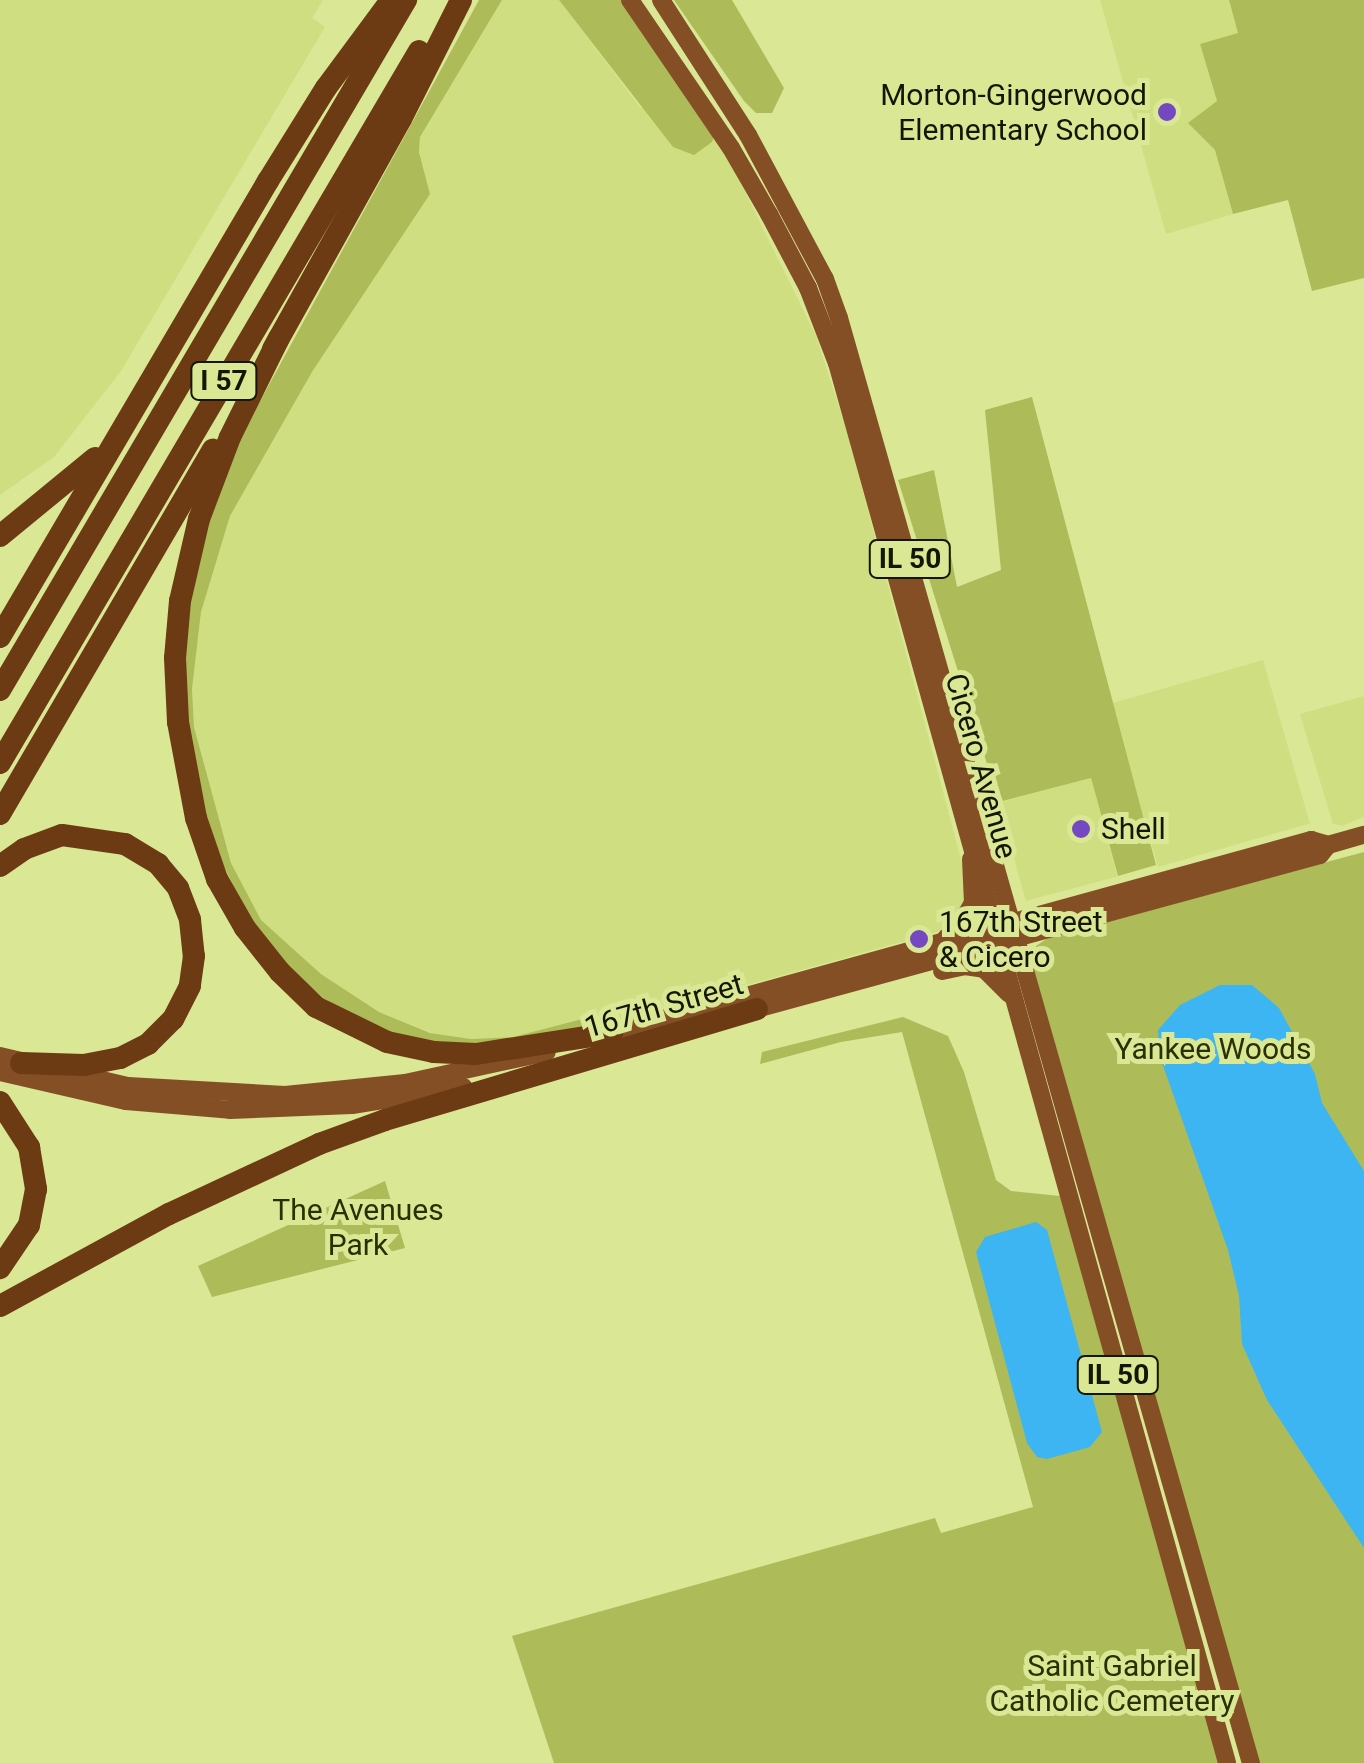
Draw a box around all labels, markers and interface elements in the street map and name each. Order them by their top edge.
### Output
place label: Morton-Gingerwood Elementary School [880,77,1147,148]
marker: Morton-Gingerwood Elementary School [1156,101,1178,123]
road number: I 57 [189,358,259,404]
road number: IL 50 [868,536,952,582]
street label: Cicero Avenue [937,669,1025,863]
place label: Shell [1101,811,1166,847]
marker: Shell [1070,818,1092,840]
place label: 167th Street & Cicero [939,904,1103,974]
marker: 167th Street & Cicero [908,928,930,950]
street label: 167th Street [580,966,748,1046]
park label: Yankee Woods [1115,1031,1311,1067]
park label: The Avenues Park [272,1192,444,1262]
road number: IL 50 [1076,1352,1160,1398]
park label: Saint Gabriel Catholic Cemetery [989,1648,1235,1718]

